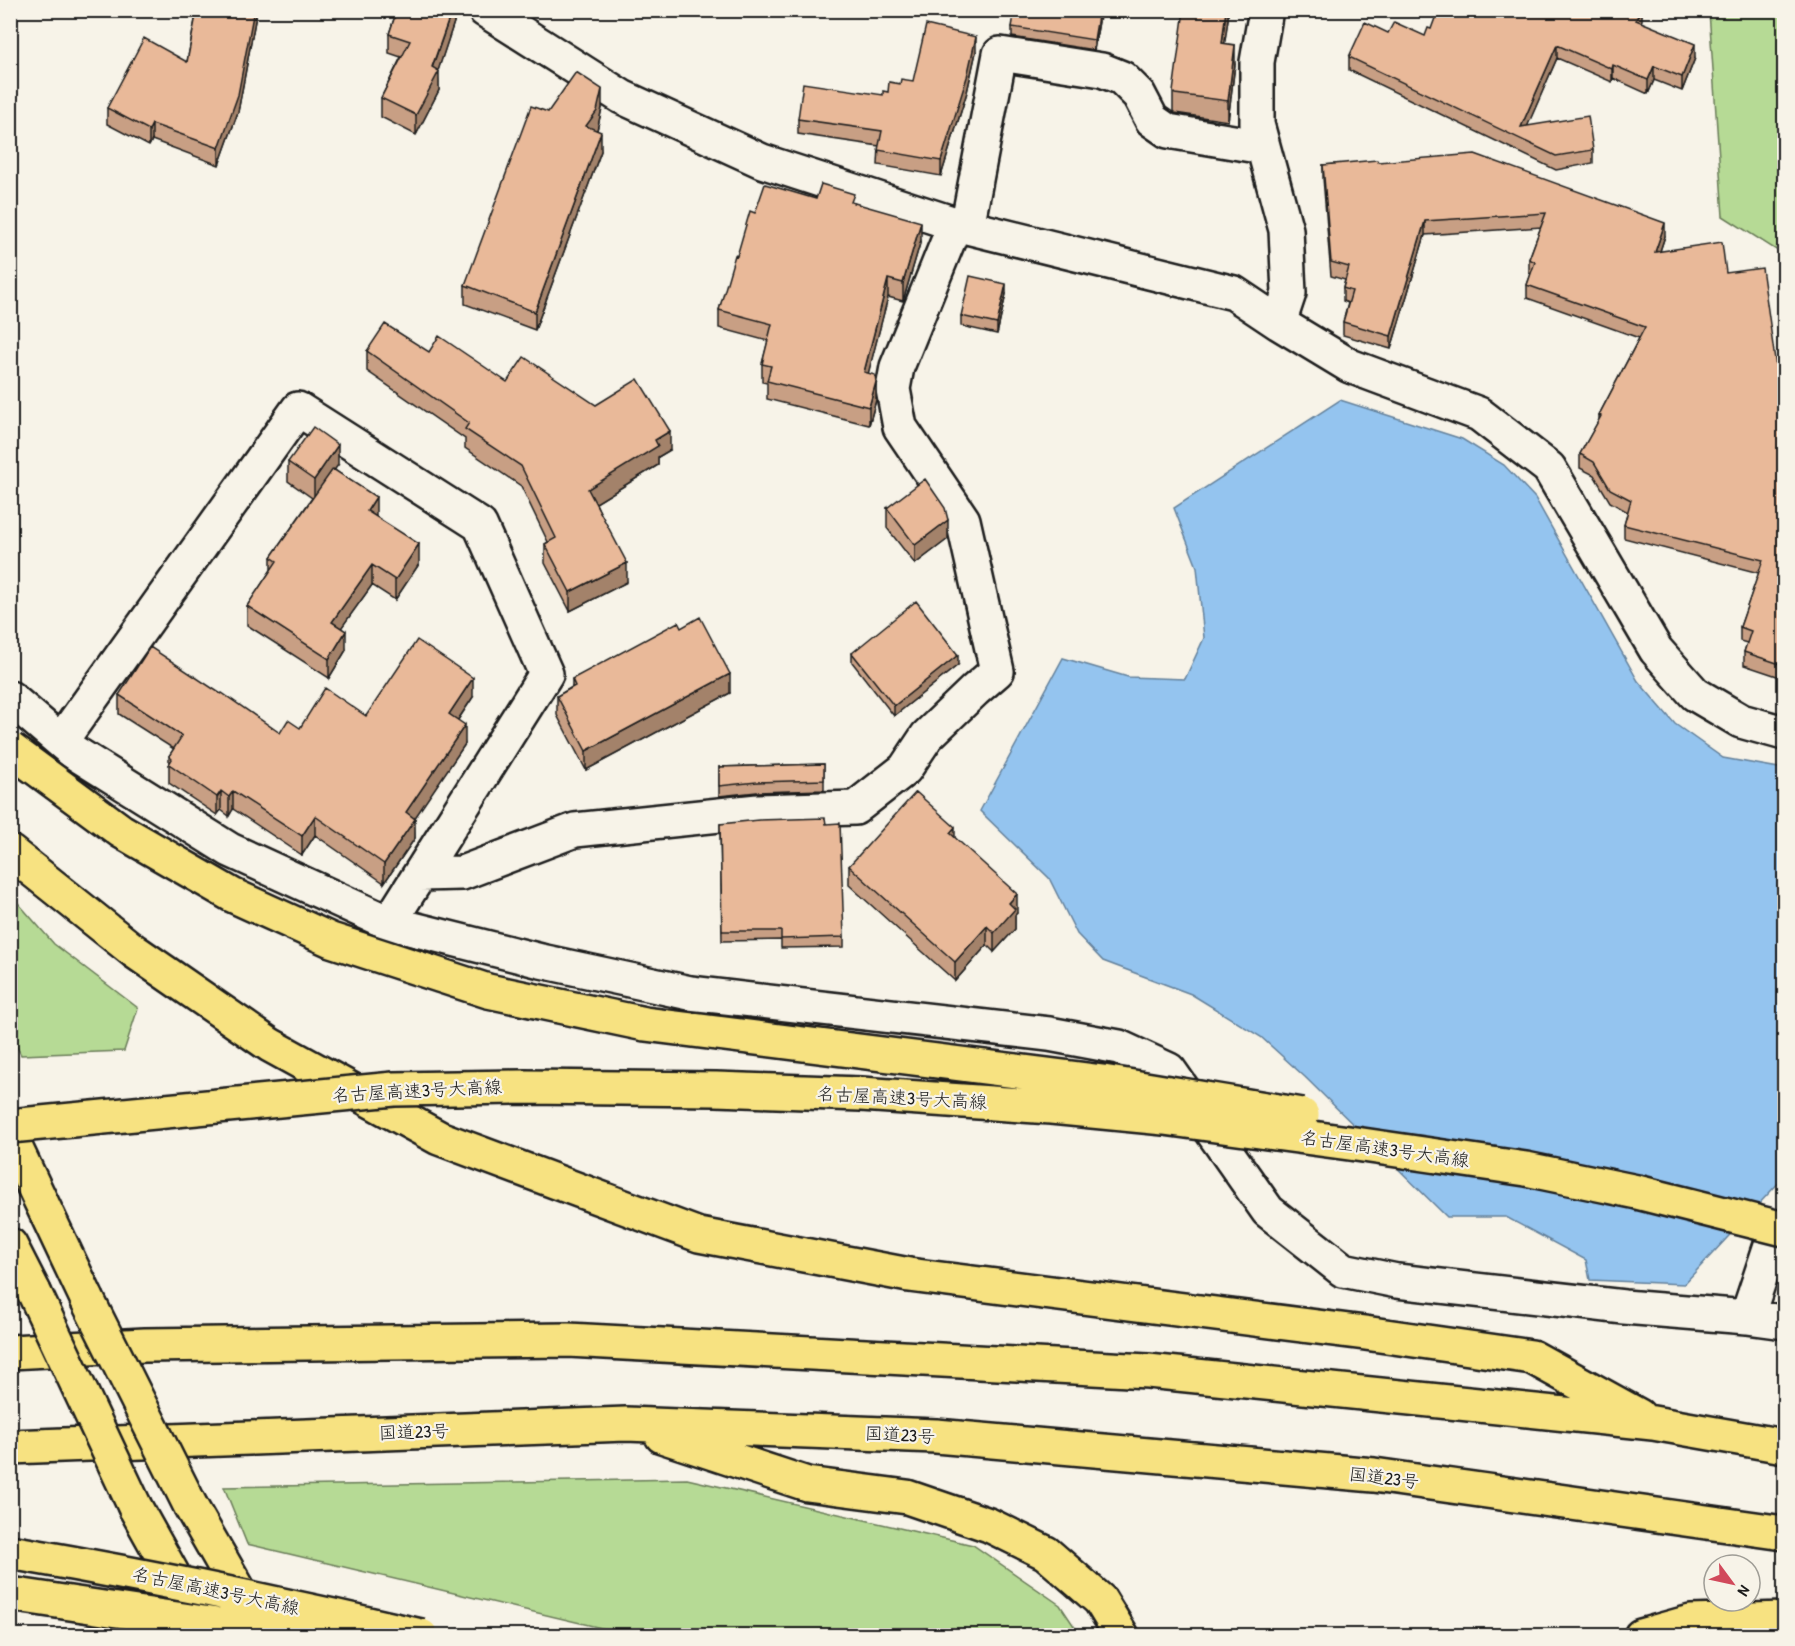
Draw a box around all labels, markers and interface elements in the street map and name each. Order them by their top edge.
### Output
street label: 名古屋高速3号大高線 [331,1074,503,1107]
street label: 名古屋高速3号大高線 [816,1081,988,1114]
street label: 名古屋高速3号大高線 [1299,1124,1471,1173]
street label: 国道23号 [378,1418,450,1445]
street label: 国道23号 [864,1420,936,1449]
street label: 国道23号 [1348,1461,1421,1494]
north arrow [1702,1553,1762,1613]
street label: 名古屋高速3号大高線 [130,1561,302,1620]
text: N [1733,1582,1756,1601]

